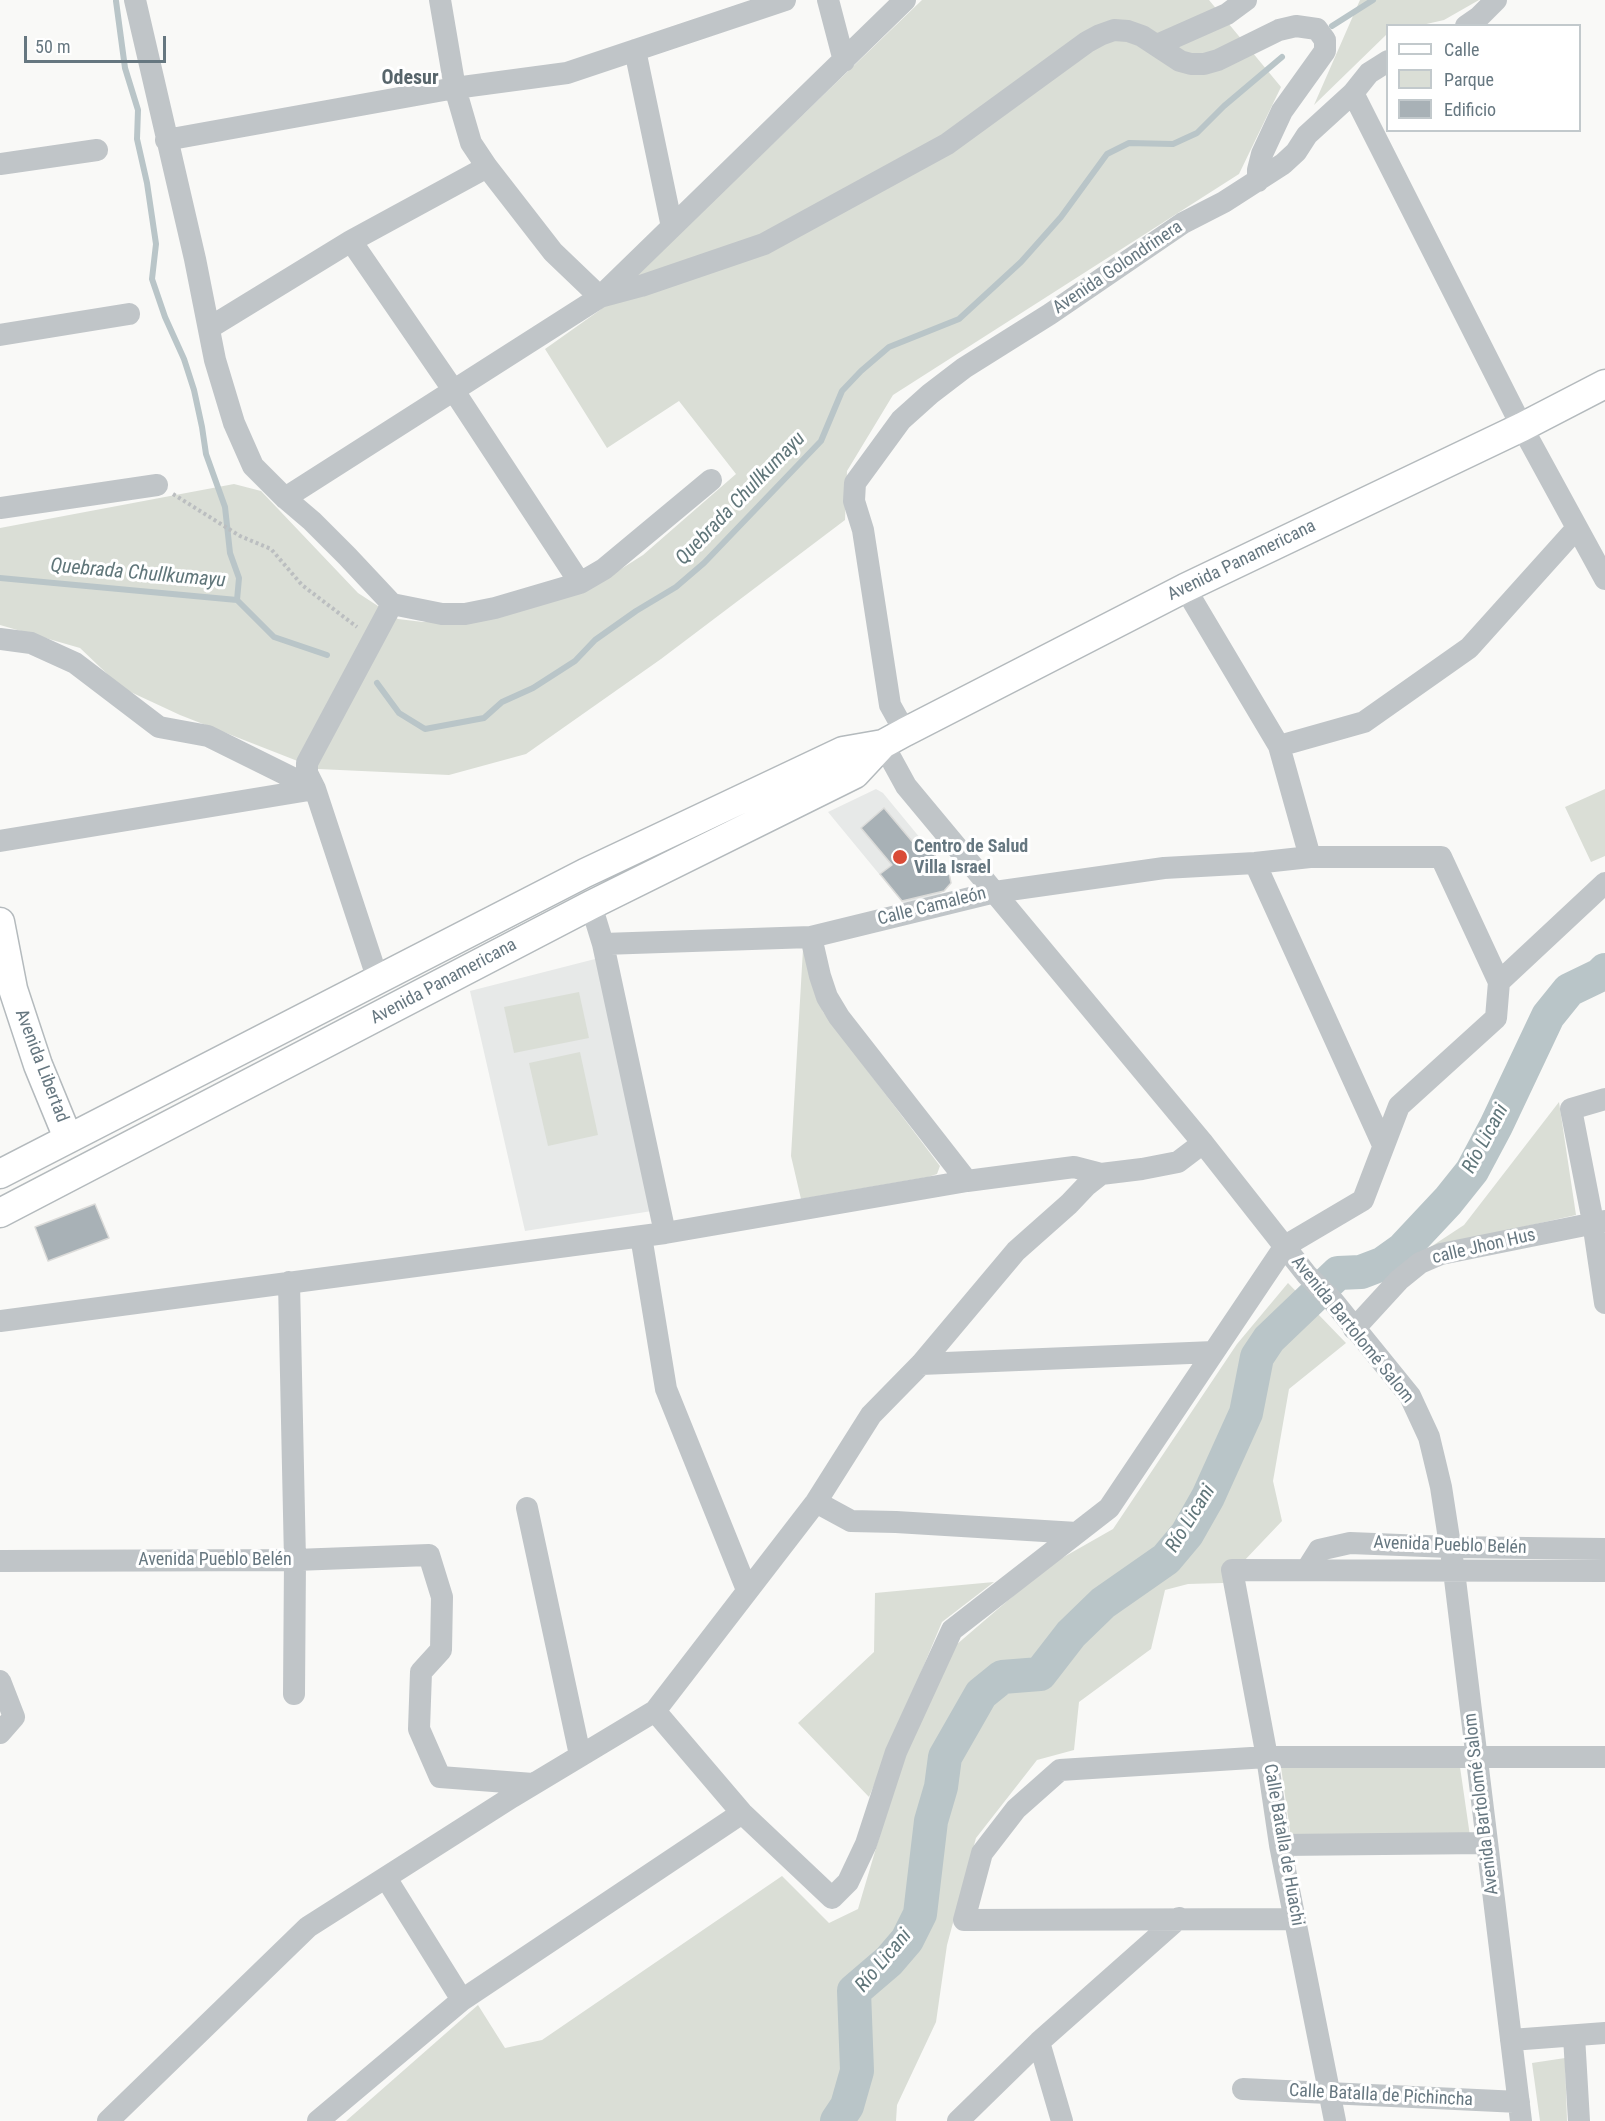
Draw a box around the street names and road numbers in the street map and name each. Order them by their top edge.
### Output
street label: Avenida Golondrinera [1049,217,1187,319]
street label: Avenida Panamericana [1164,516,1320,606]
street label: Calle Camaleón [876,883,988,931]
street label: Avenida Panamericana [367,934,521,1030]
street label: Avenida Libertad [10,1006,72,1126]
street label: calle Jhon Hus [1430,1225,1538,1269]
street label: Avenida Bartolomé Salom [1286,1252,1418,1408]
street label: Avenida Pueblo Belén [1373,1533,1527,1559]
street label: Avenida Pueblo Belén [138,1549,292,1571]
street label: Avenida Bartolomé Salom [1460,1712,1504,1896]
street label: Calle Batalla de Huachi [1258,1762,1308,1928]
street label: Calle Batalla de Pichincha [1288,2080,1474,2112]

